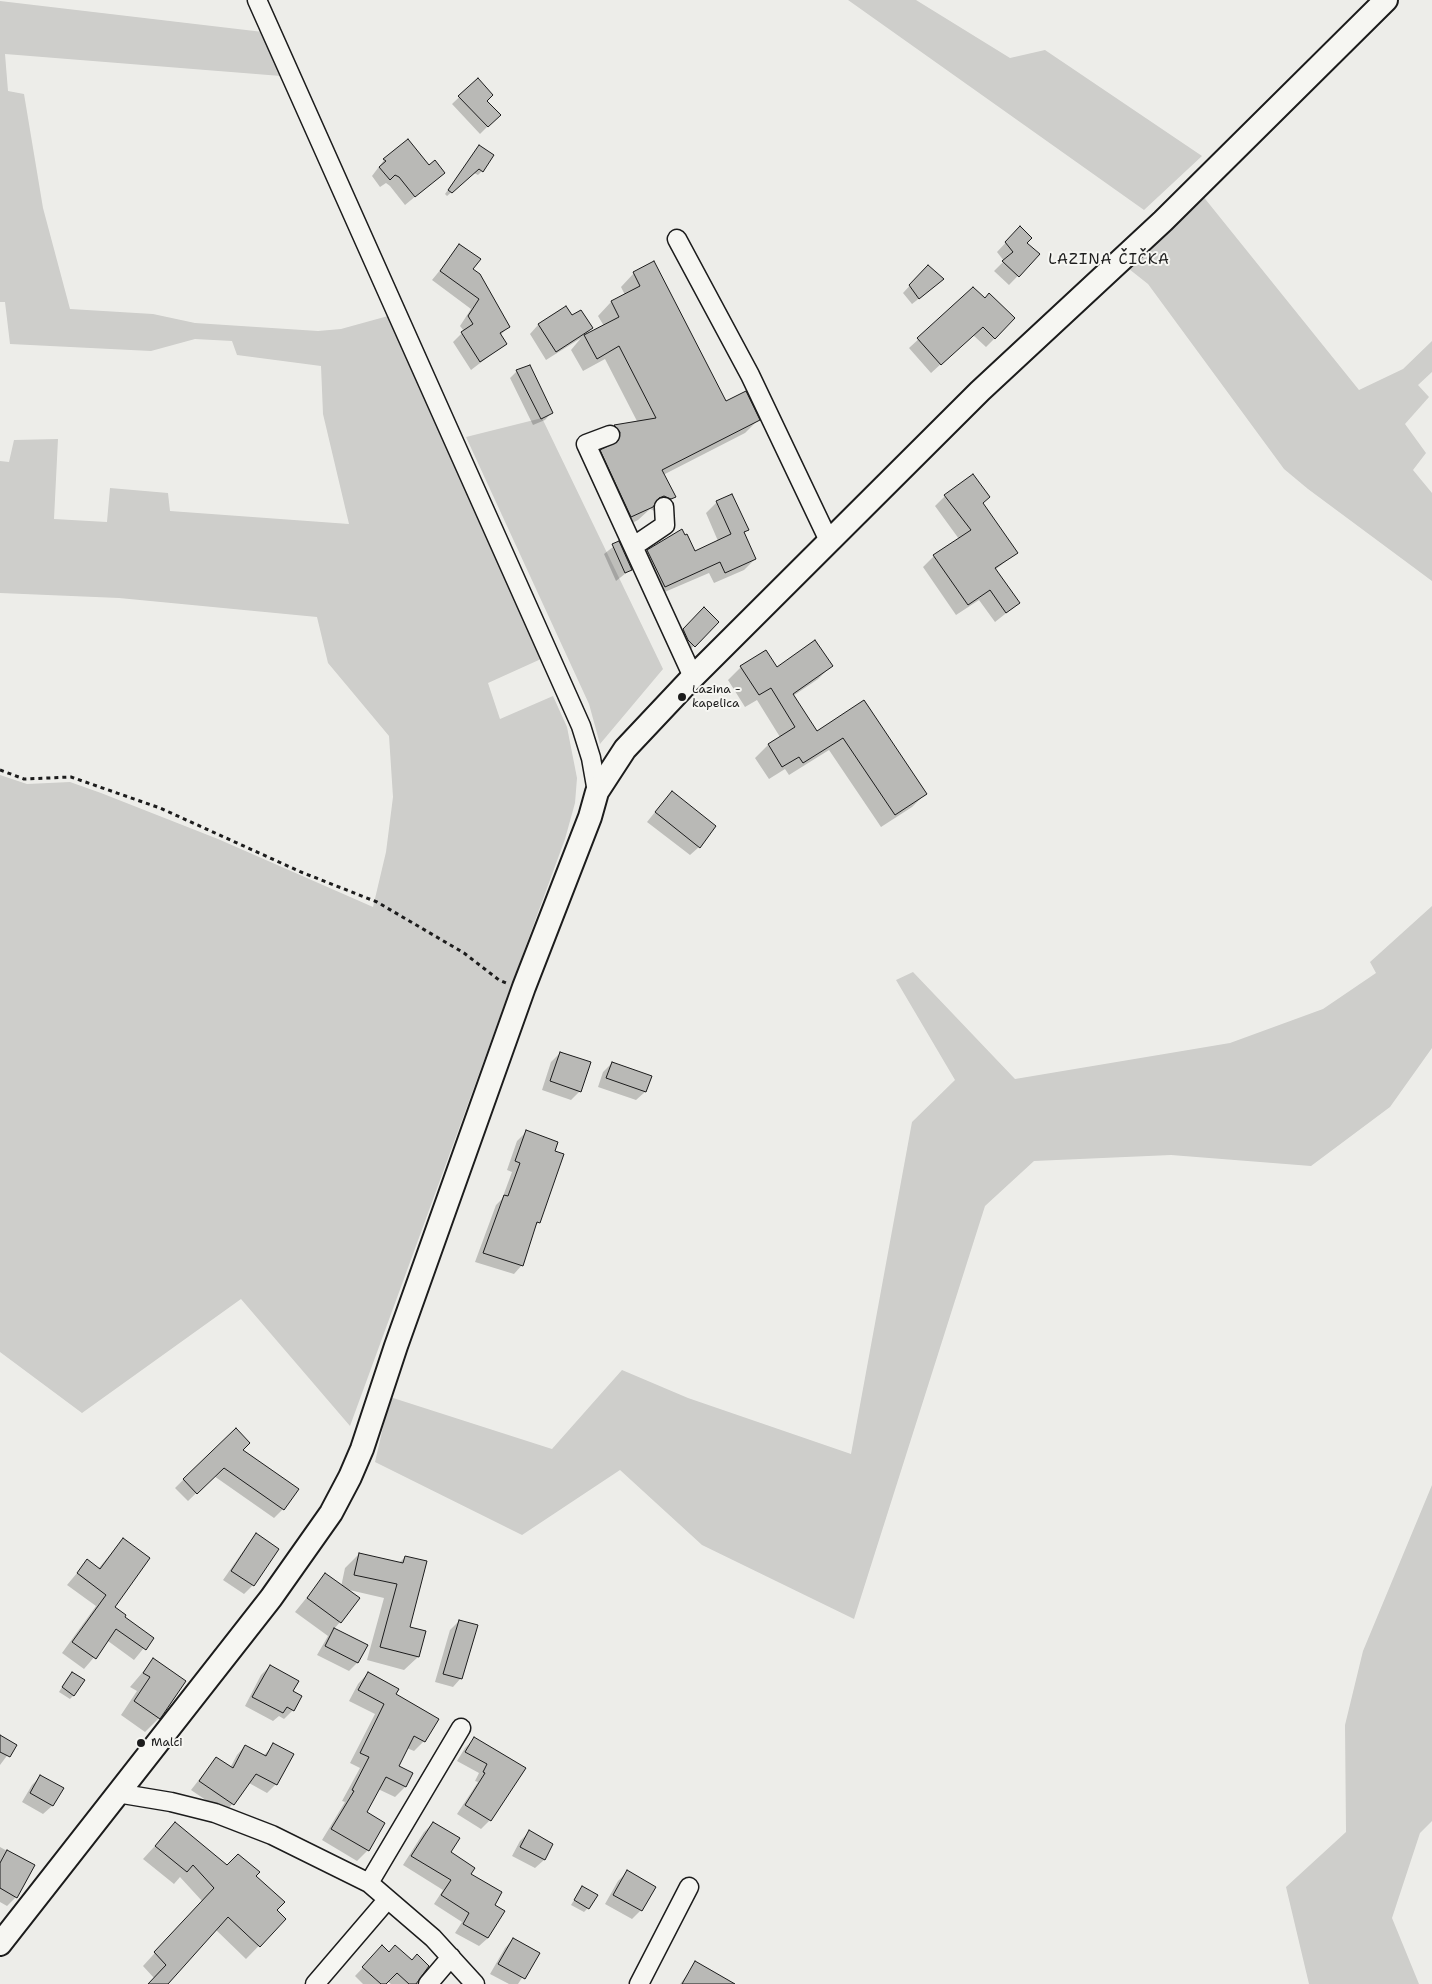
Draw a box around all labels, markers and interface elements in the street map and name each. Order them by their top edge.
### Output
district label: LAZINA ČIČKA [1047,251,1171,269]
place label: Lazina - kapelica [692,683,741,711]
marker: Lazina - kapelica [676,691,688,703]
place label: Malci [151,1736,183,1750]
marker: Malci [135,1737,147,1749]

